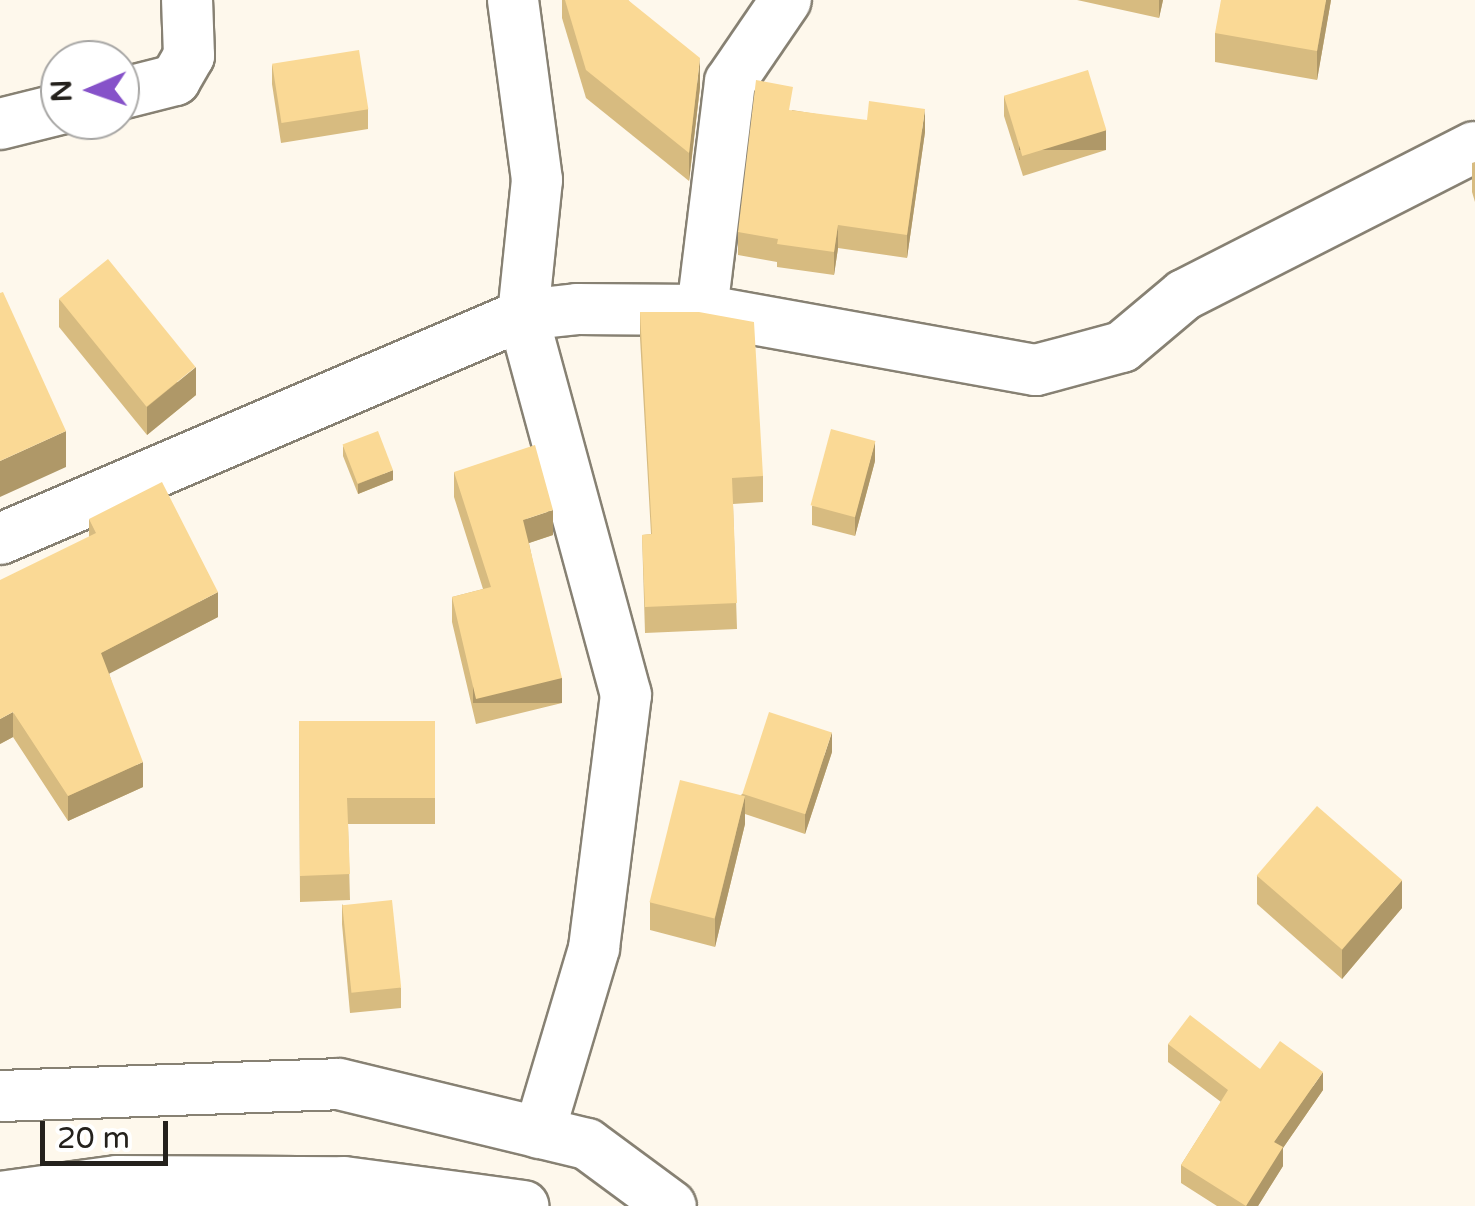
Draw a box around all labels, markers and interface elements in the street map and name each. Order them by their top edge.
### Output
north arrow [40,40,140,140]
text: N [45,79,79,103]
scale bar [45,1101,172,1163]
text: 20 m [57,1120,130,1157]

